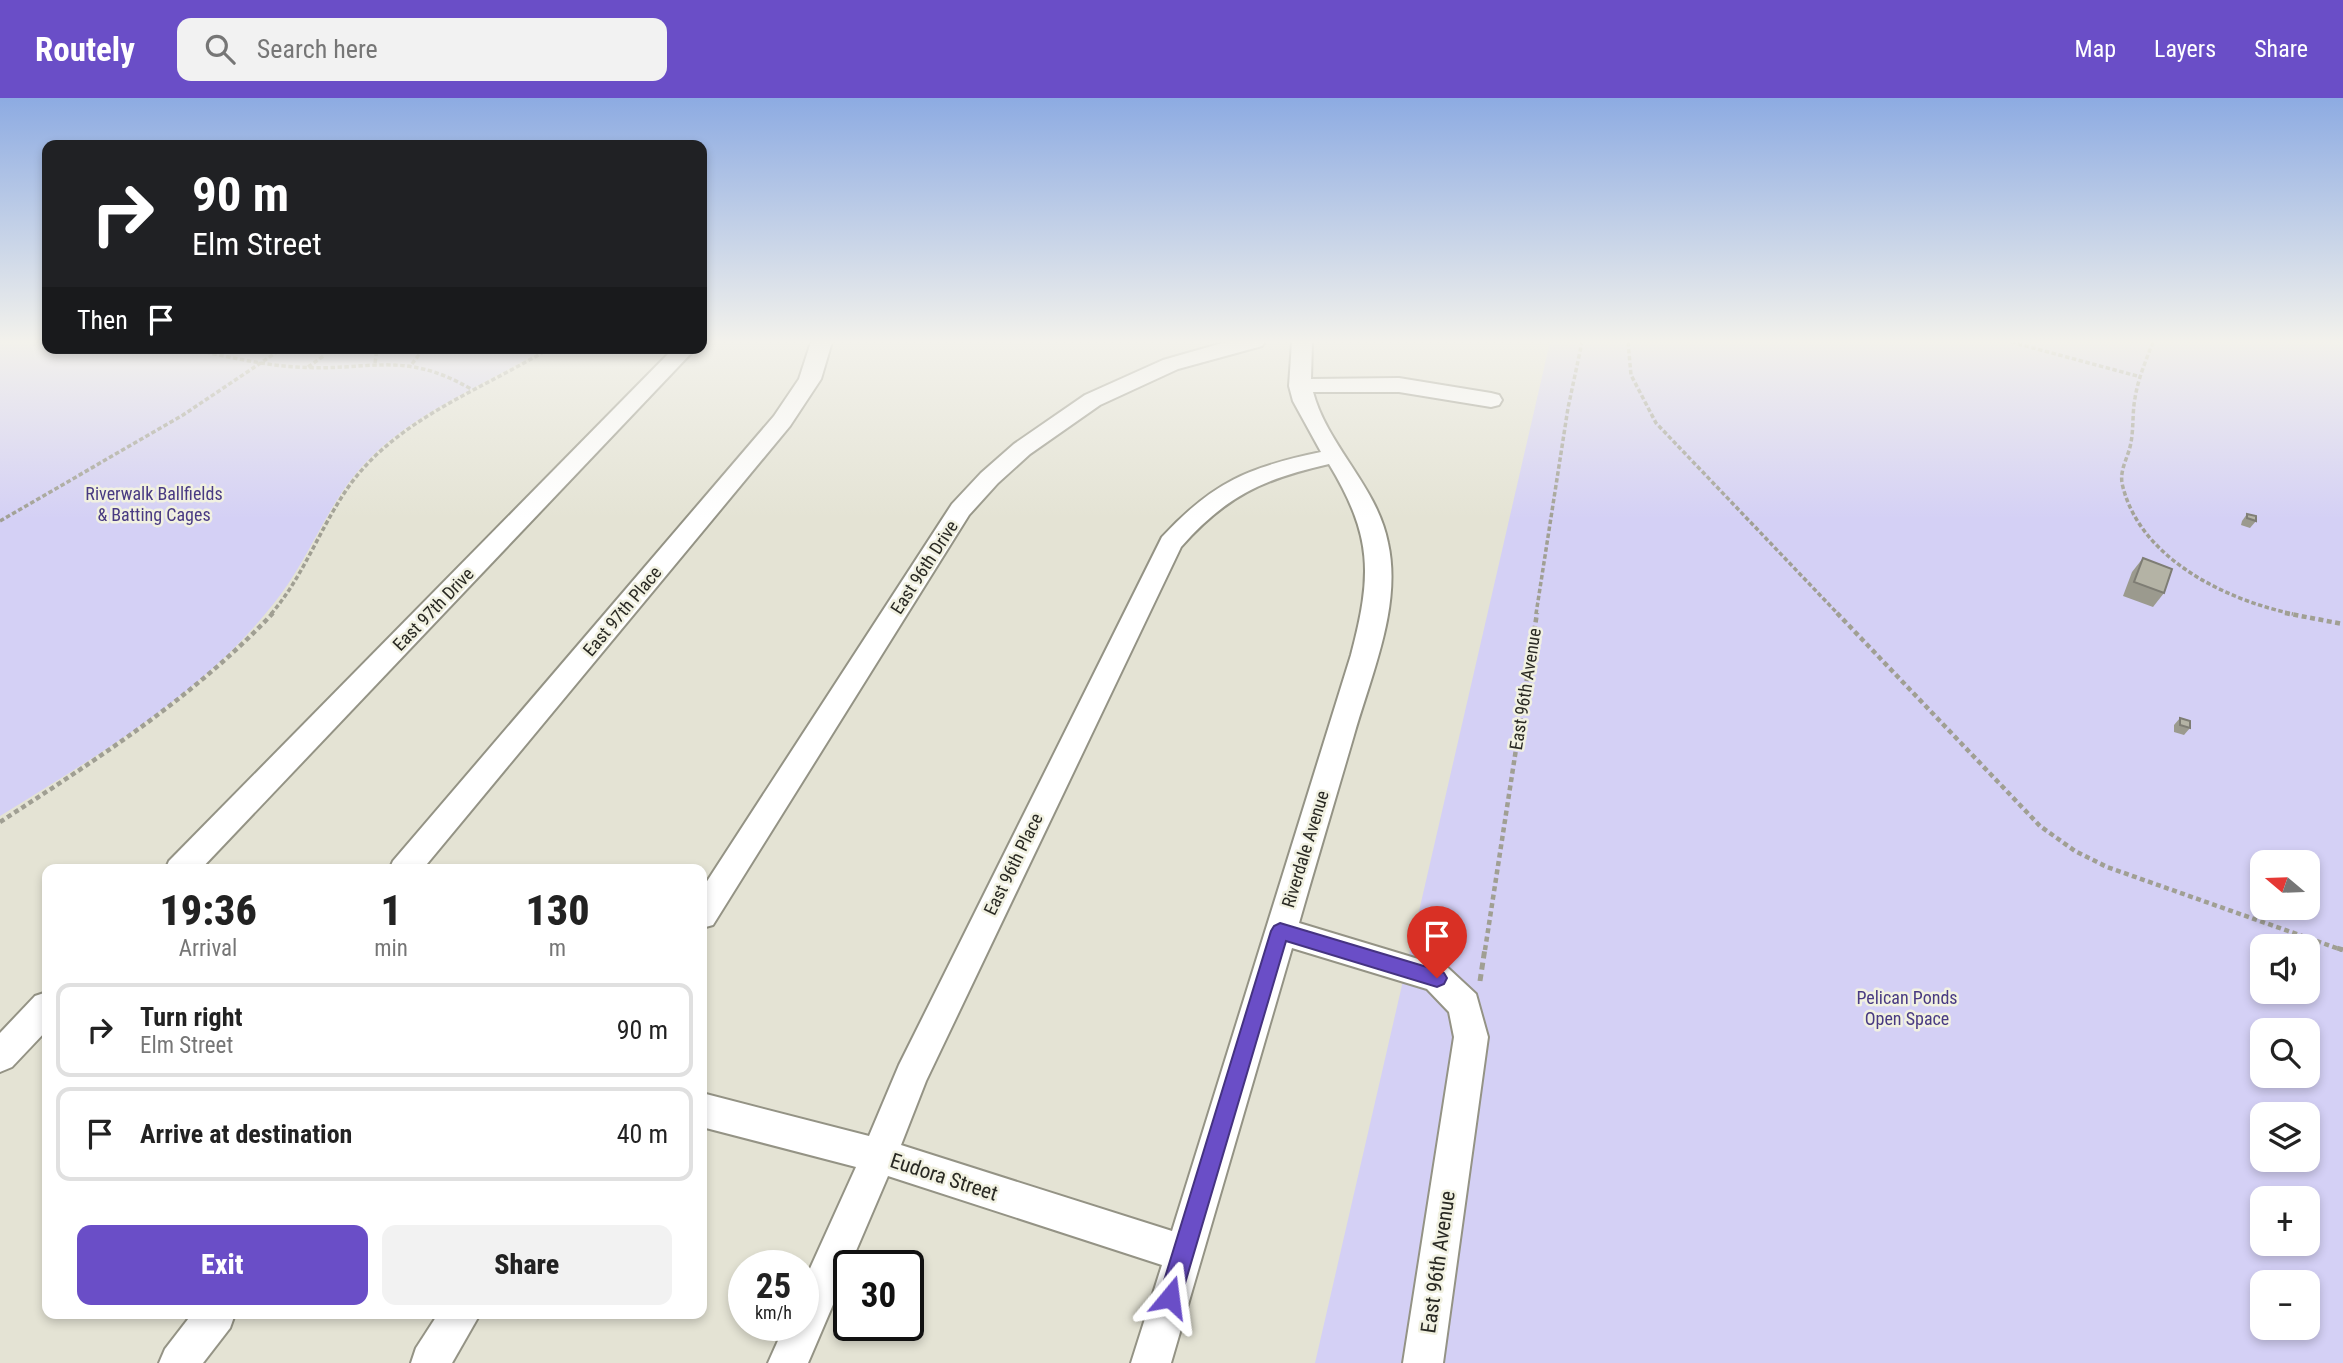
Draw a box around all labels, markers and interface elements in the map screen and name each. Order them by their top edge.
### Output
search box [177,18,667,81]
text: Routely [35,30,135,69]
icon: search [201,30,239,68]
text: Search here [257,34,378,64]
text: Map [2075,35,2116,63]
text: Layers [2154,35,2216,63]
text: Share [2254,35,2308,63]
text: 90 m [192,166,289,223]
icon: right [77,168,168,259]
text: Elm Street [192,225,322,263]
icon: arrive [142,301,180,339]
text: Then [77,305,128,335]
park label: Riverwalk Ballfields & Batting Cages [85,483,223,525]
street label: East 96th Drive [886,516,962,618]
street label: East 97th Place [578,562,666,660]
street label: East 97th Drive [388,563,478,655]
street label: East 96th Avenue [1505,627,1545,751]
street label: Riverdale Avenue [1277,788,1333,910]
street label: East 96th Place [979,810,1047,918]
north arrow [2250,850,2320,920]
map controls [2250,850,2320,1340]
text: 19:36 [159,886,257,935]
text: 1 [380,886,402,935]
text: 130 [525,886,590,935]
pin [1407,906,1467,978]
icon: arrive [1418,917,1456,955]
button: sound [2250,934,2320,1004]
text: Arrival [179,935,237,962]
text: min [374,935,408,962]
text: m [549,935,566,962]
park label: Pelican Ponds Open Space [1856,987,1958,1029]
text: Turn right [140,1002,242,1032]
icon: right [81,1011,119,1049]
text: 90 m [617,1015,668,1045]
button: search [2250,1018,2320,1088]
text: Elm Street [140,1032,233,1059]
button: layers [2250,1102,2320,1172]
icon: arrive [81,1115,119,1153]
text: Arrive at destination [140,1119,352,1149]
text: 40 m [617,1119,668,1149]
street label: Eudora Street [887,1148,1001,1206]
button: + [2250,1186,2320,1256]
street label: East 96th Avenue [1416,1189,1460,1335]
button: Exit [77,1225,368,1305]
button: Share [382,1225,672,1305]
speed limit sign: 30 [833,1250,924,1341]
position arrow [1133,1260,1207,1334]
text: 25 [756,1266,791,1307]
button: − [2250,1270,2320,1340]
text: km/h [755,1302,792,1323]

